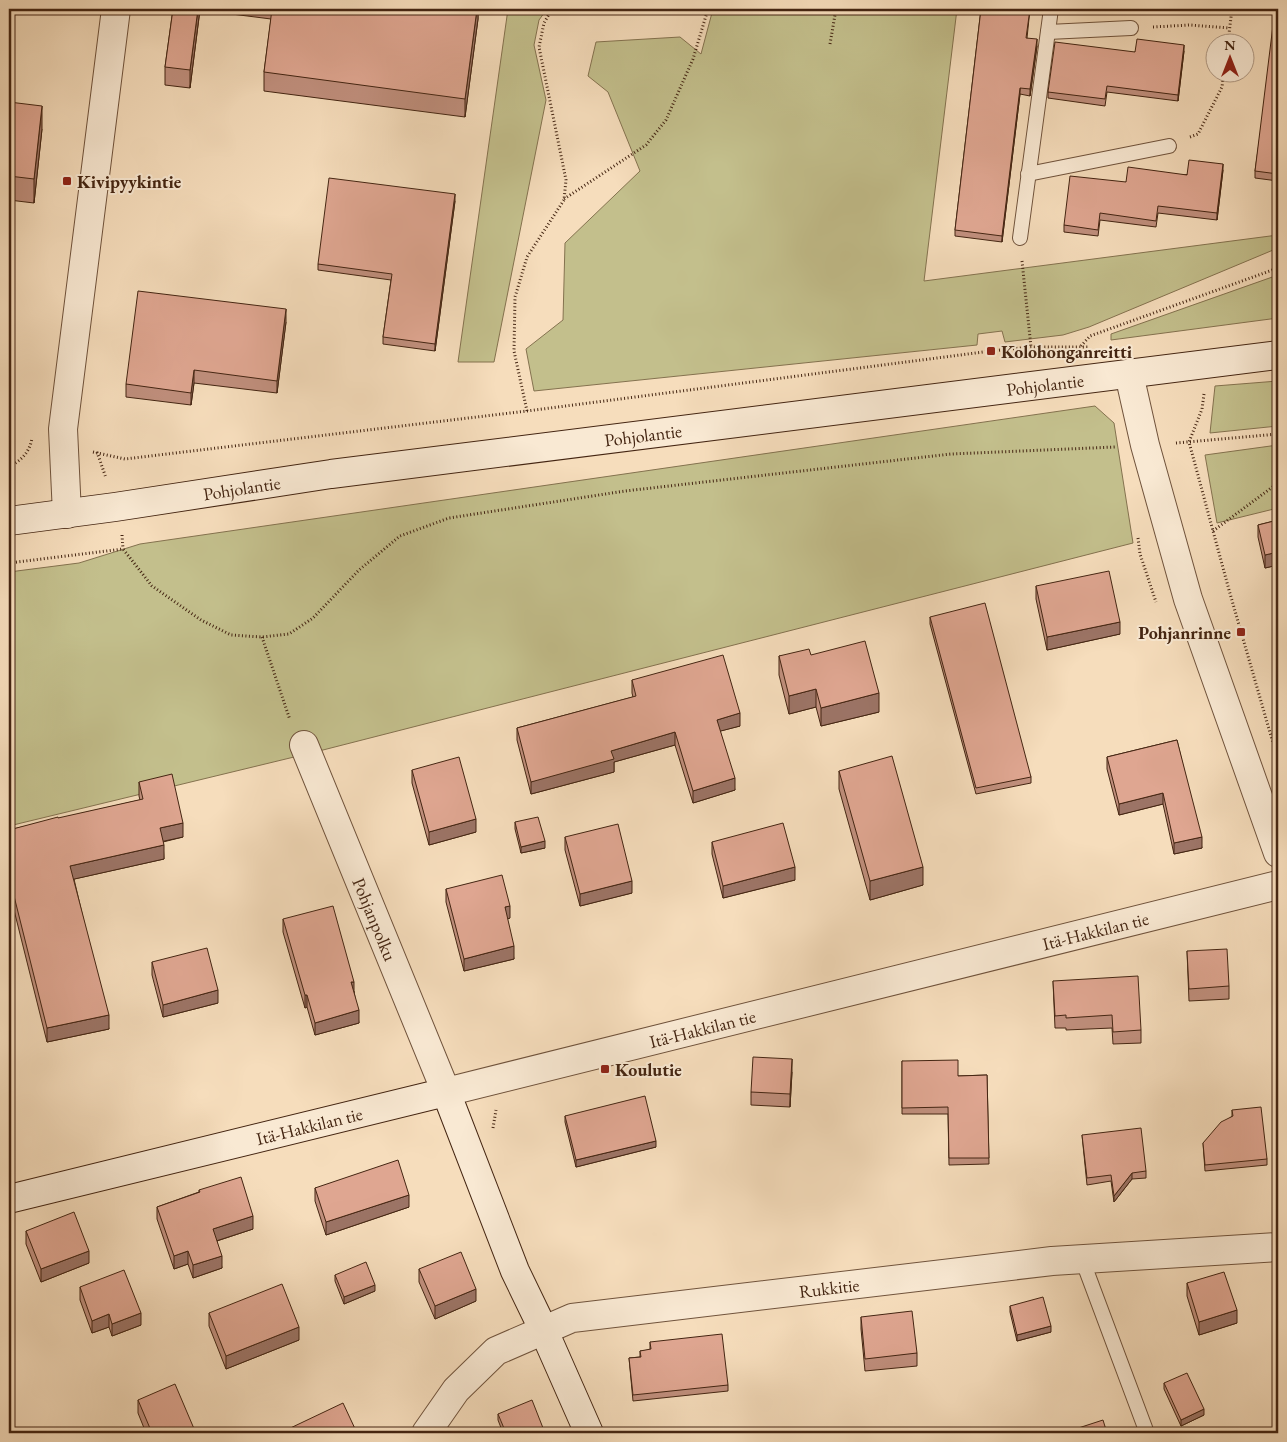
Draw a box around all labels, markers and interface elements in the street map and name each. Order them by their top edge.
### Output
north arrow [1204,32,1254,82]
text: N [1224,36,1236,54]
place label: Kivipyykintie [77,170,182,193]
marker: Kivipyykintie [61,175,73,187]
place label: Kolohonganreitti [1001,340,1133,363]
marker: Kolohonganreitti [985,345,997,357]
street label: Pohjolantie [1005,368,1085,401]
street label: Pohjolantie [603,419,683,451]
street label: Pohjolantie [201,470,282,505]
place label: Pohjanrinne [1138,621,1231,644]
marker: Pohjanrinne [1235,626,1247,638]
street label: Pohjanpolku [348,874,403,965]
street label: Itä-Hakkilan tie [1040,906,1151,955]
street label: Itä-Hakkilan tie [647,1004,758,1053]
place label: Koulutie [615,1058,682,1081]
marker: Koulutie [599,1063,611,1075]
street label: Itä-Hakkilan tie [254,1101,365,1150]
street label: Rukkitie [798,1272,861,1302]

